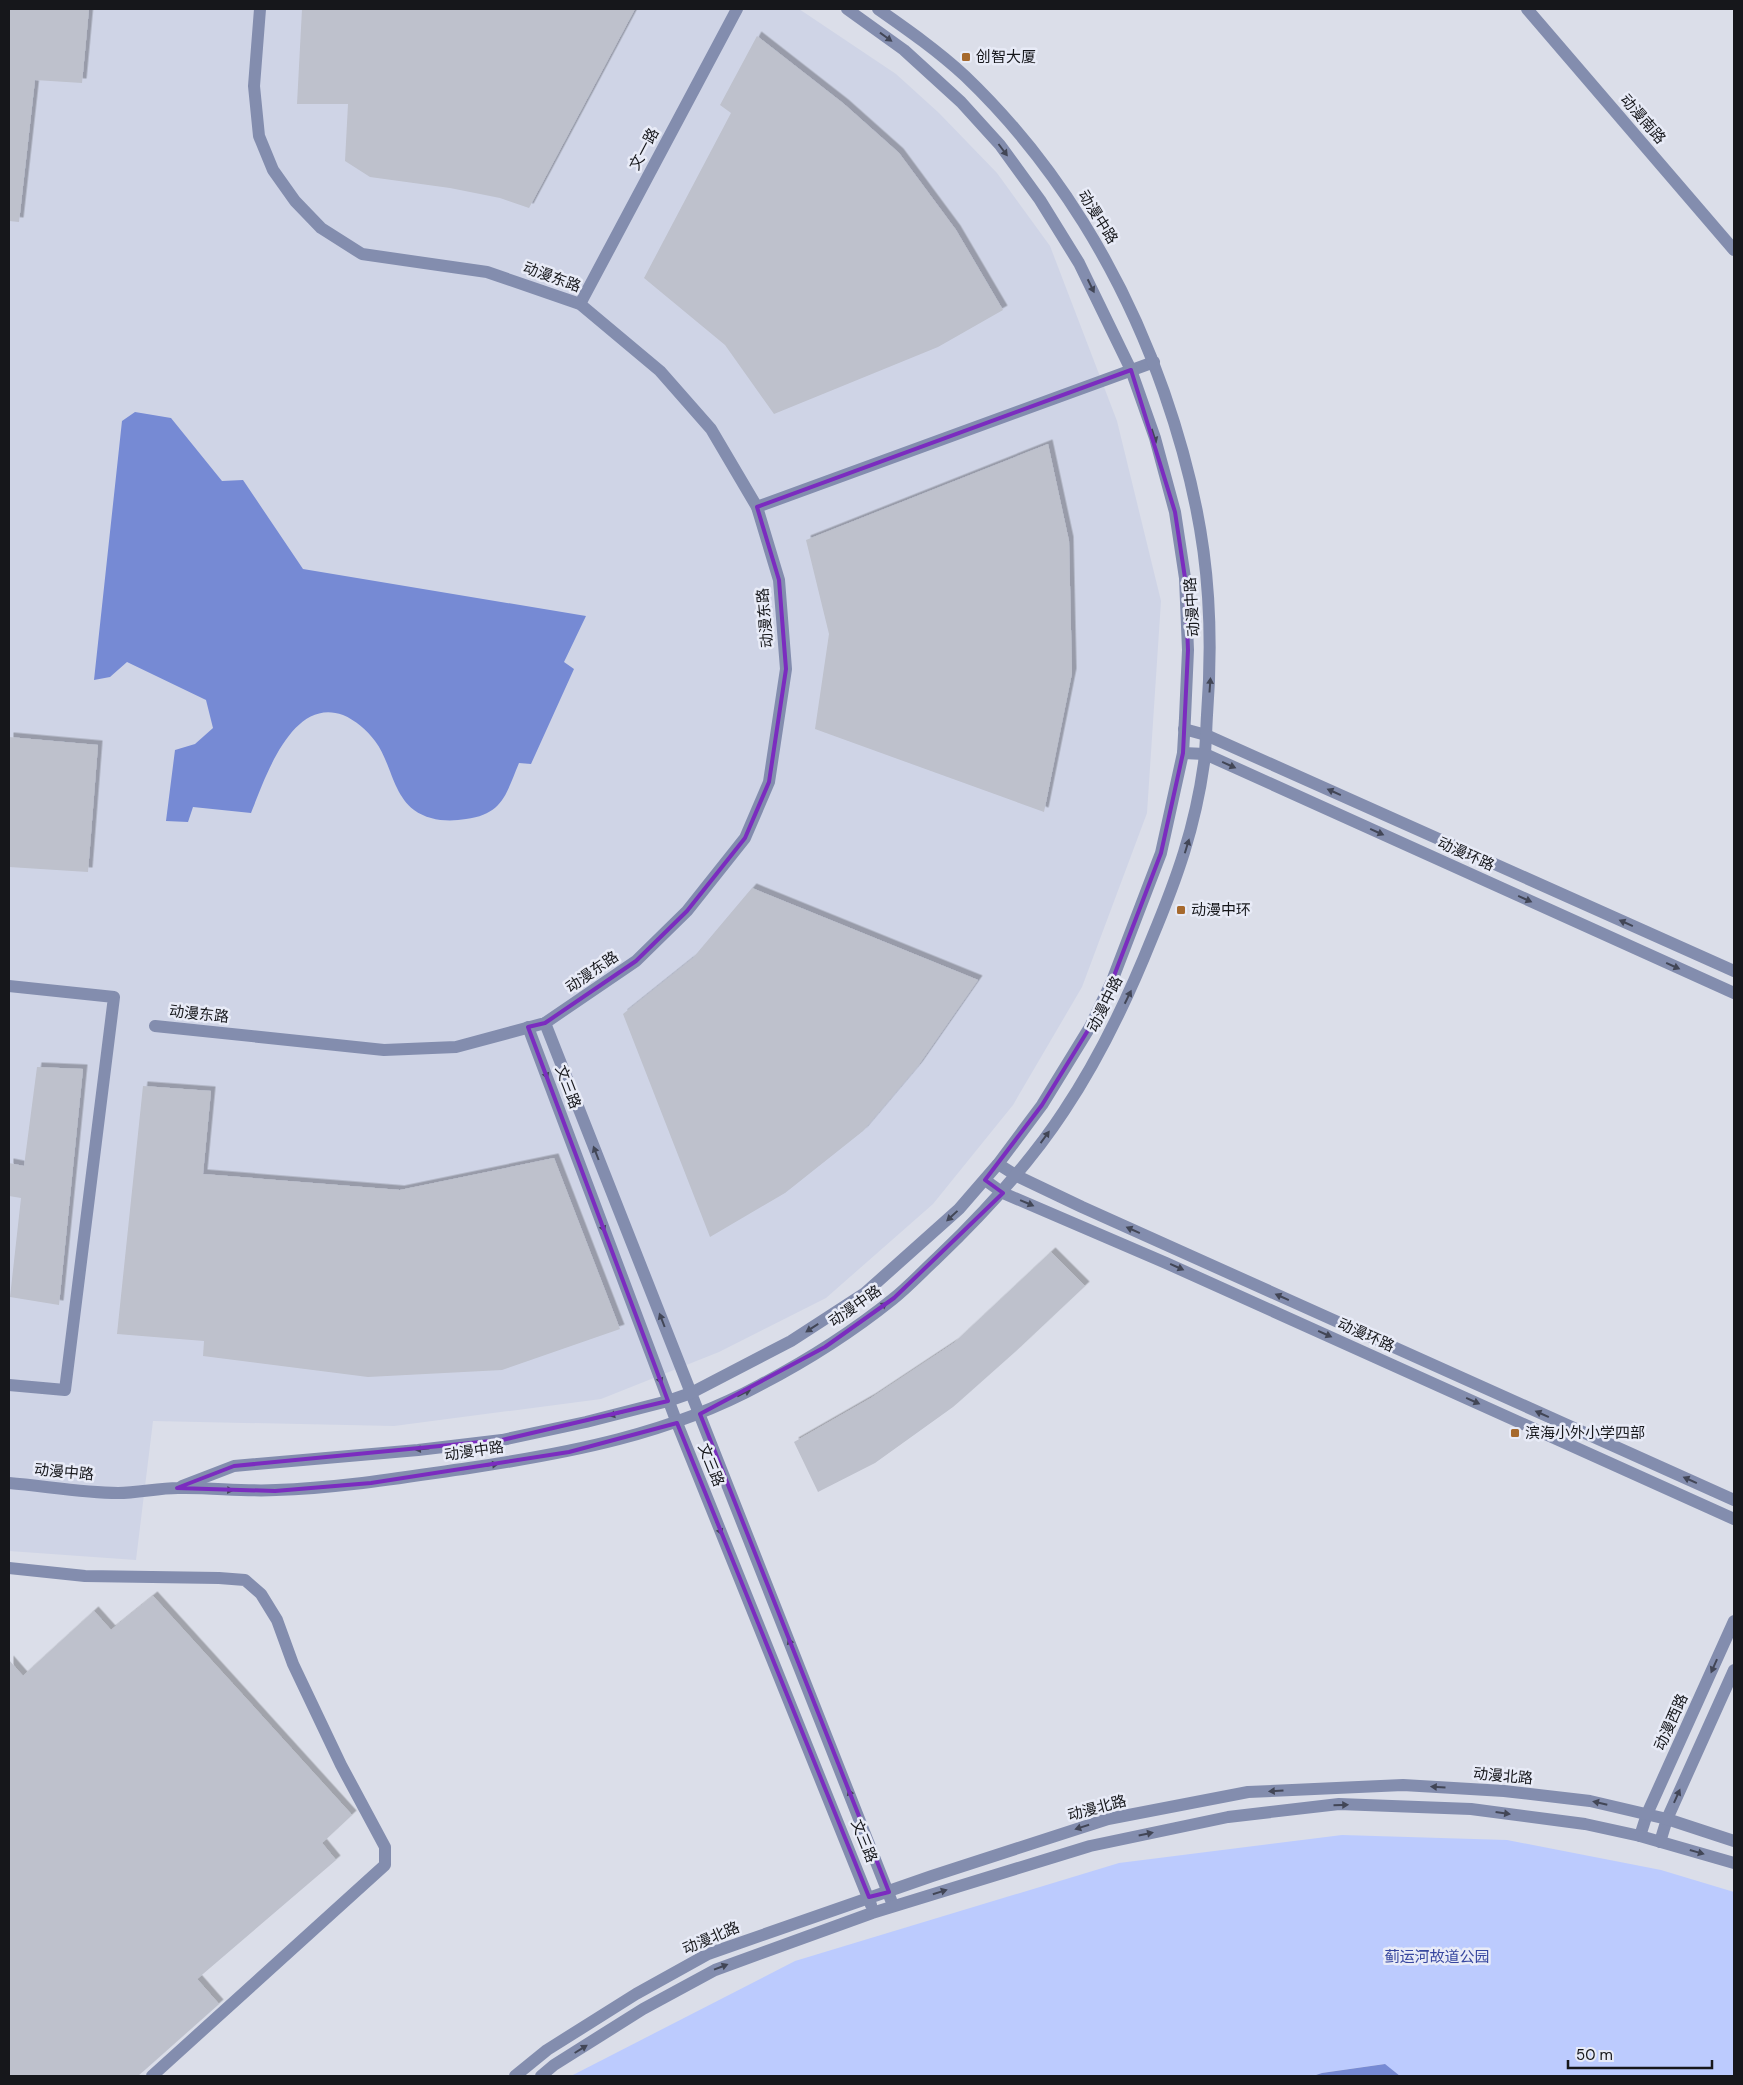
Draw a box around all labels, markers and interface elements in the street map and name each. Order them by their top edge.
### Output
one-way arrow [880,32,893,42]
place label: 创智大厦 [976,47,1036,67]
marker: 创智大厦 [960,51,972,63]
street label: 动漫南路 [1616,90,1670,148]
street label: 文一路 [625,124,663,174]
one-way arrow [998,143,1008,157]
street label: 动漫中路 [1074,186,1122,248]
street label: 动漫东路 [520,257,584,297]
one-way arrow [1087,279,1095,293]
one-way arrow [1151,428,1158,443]
street label: 动漫中路 [1180,576,1204,638]
street label: 动漫东路 [752,587,778,649]
one-way arrow [1206,677,1214,693]
one-way arrow [1222,761,1236,769]
one-way arrow [1327,788,1341,796]
one-way arrow [1370,828,1384,836]
street label: 动漫环路 [1435,833,1497,875]
one-way arrow [1184,838,1191,853]
one-way arrow [1518,895,1532,903]
place label: 动漫中环 [1191,900,1251,920]
marker: 动漫中环 [1175,904,1187,916]
one-way arrow [1619,919,1633,927]
street label: 动漫东路 [562,947,622,997]
one-way arrow [1666,962,1680,970]
street label: 动漫中路 [1083,973,1127,1035]
one-way arrow [1124,990,1132,1004]
street label: 动漫东路 [168,1001,230,1027]
street label: 文三路 [551,1062,585,1112]
one-way arrow [542,1065,550,1080]
one-way arrow [1040,1131,1051,1144]
one-way arrow [592,1146,600,1160]
one-way arrow [1020,1199,1035,1207]
one-way arrow [946,1210,958,1222]
one-way arrow [599,1217,606,1232]
one-way arrow [1126,1226,1140,1234]
one-way arrow [1170,1264,1184,1272]
street label: 动漫中路 [825,1281,885,1331]
one-way arrow [1275,1292,1289,1300]
one-way arrow [874,1302,888,1312]
one-way arrow [658,1313,665,1328]
street label: 动漫环路 [1335,1314,1397,1356]
one-way arrow [805,1323,818,1332]
one-way arrow [1318,1330,1332,1338]
one-way arrow [655,1370,663,1385]
one-way arrow [737,1389,751,1397]
one-way arrow [1466,1397,1480,1405]
one-way arrow [1535,1409,1549,1417]
one-way arrow [609,1410,624,1418]
place label: 滨海小外小学四部 [1525,1423,1645,1443]
marker: 滨海小外小学四部 [1509,1427,1521,1439]
street label: 动漫中路 [443,1437,505,1465]
street label: 文三路 [693,1440,729,1490]
one-way arrow [414,1445,430,1453]
street label: 动漫中路 [33,1459,95,1485]
one-way arrow [484,1460,500,1468]
one-way arrow [1683,1476,1697,1484]
one-way arrow [218,1487,234,1495]
one-way arrow [715,1521,723,1536]
one-way arrow [787,1637,795,1652]
one-way arrow [1710,1659,1718,1673]
street label: 动漫西路 [1650,1691,1692,1753]
street label: 动漫北路 [1472,1763,1534,1789]
one-way arrow [1430,1782,1446,1790]
one-way arrow [1268,1787,1284,1795]
one-way arrow [847,1788,855,1803]
one-way arrow [1673,1789,1681,1803]
street label: 动漫北路 [1065,1791,1129,1825]
one-way arrow [1592,1799,1607,1807]
one-way arrow [1334,1801,1350,1809]
one-way arrow [1496,1809,1512,1817]
street label: 文三路 [846,1816,882,1866]
one-way arrow [1075,1824,1090,1832]
one-way arrow [1139,1830,1155,1838]
one-way arrow [1690,1849,1705,1857]
one-way arrow [932,1888,947,1896]
street label: 动漫北路 [679,1917,743,1959]
park label: 蓟运河故道公园 [1384,1947,1490,1967]
one-way arrow [714,1963,728,1971]
scale bar [1568,2038,1712,2070]
one-way arrow [574,2044,587,2053]
text: 50 m [1576,2045,1613,2065]

